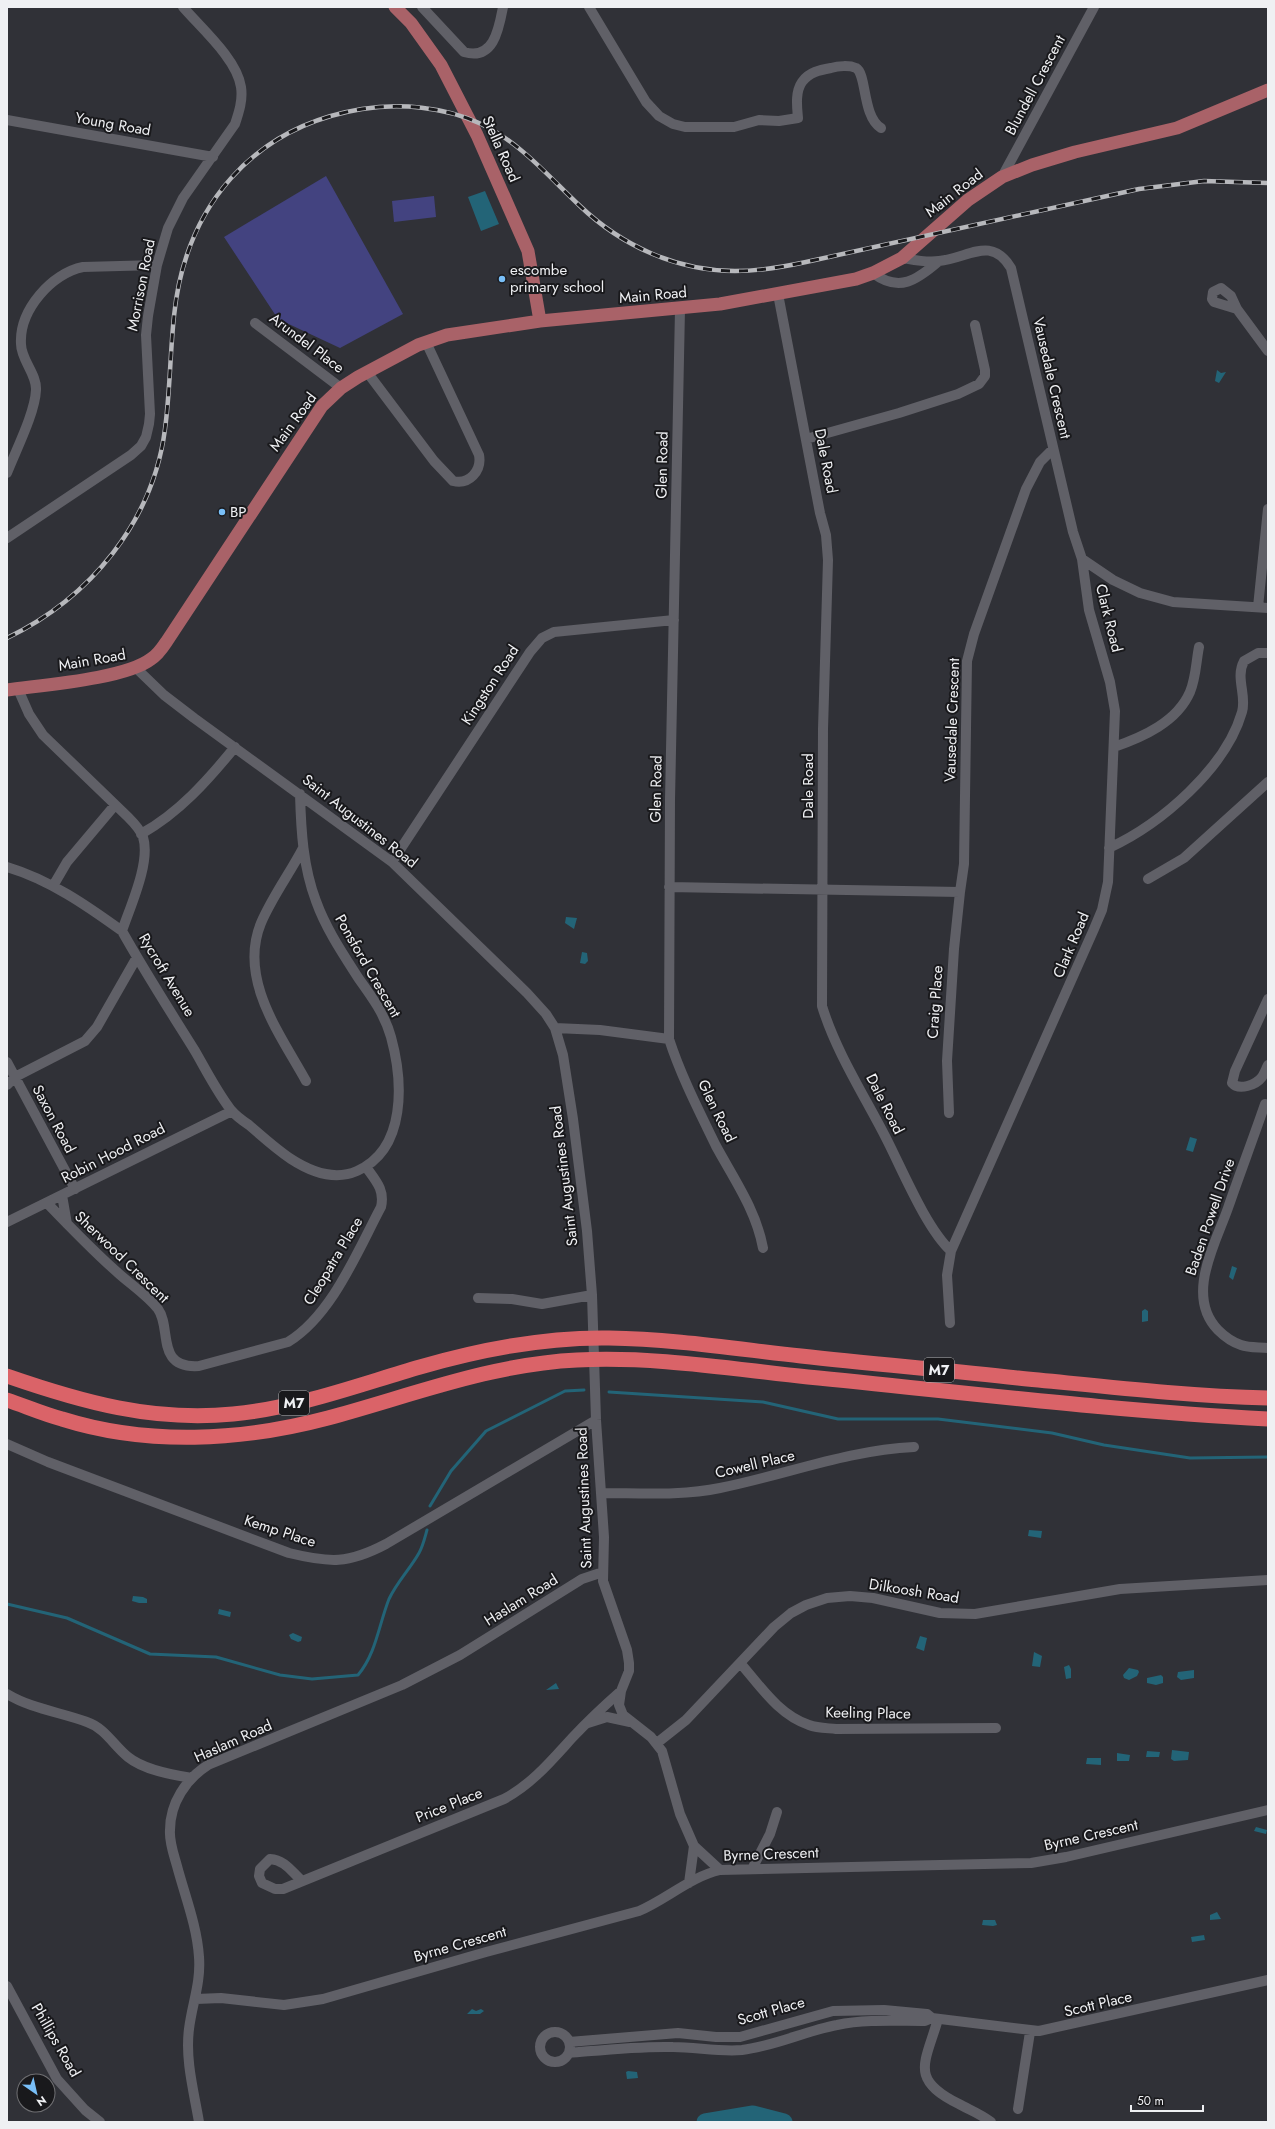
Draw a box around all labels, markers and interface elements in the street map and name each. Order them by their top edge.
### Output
street label: Blundell Crescent [999,31,1071,139]
street label: Young Road [74,107,152,141]
street label: Stella Road [477,112,525,186]
street label: Main Road [920,163,988,223]
street label: Morrison Road [121,237,161,333]
place label: escombe primary school [510,259,604,298]
marker: escombe primary school [497,274,507,284]
street label: Main Road [618,281,688,309]
street label: Arundel Place [265,307,349,379]
street label: Vausedale Crescent [1027,315,1077,441]
street label: Main Road [264,388,322,456]
street label: Dale Road [809,427,843,495]
street label: Glen Road [650,431,674,499]
place label: BP [230,501,247,523]
marker: BP [217,507,227,517]
street label: Clark Road [1090,582,1128,654]
street label: Kingston Road [456,641,524,729]
street label: Main Road [57,643,127,677]
street label: Vausedale Crescent [939,657,965,782]
street label: Dale Road [797,753,819,819]
street label: Glen Road [644,755,668,823]
street label: Saint Augustines Road [298,769,422,873]
street label: Clark Road [1047,909,1095,981]
street label: Ponsford Crescent [329,910,407,1022]
street label: Rycroft Avenue [133,929,201,1021]
street label: Craig Place [921,964,949,1039]
street label: Dale Road [860,1070,910,1138]
street label: Glen Road [692,1076,742,1146]
street label: Saxon Road [27,1081,81,1157]
street label: Saint Augustines Road [544,1105,584,1247]
street label: Robin Hood Road [57,1117,169,1189]
street label: Baden Powell Drive [1180,1155,1240,1278]
street label: Sherwood Crescent [70,1206,175,1308]
street label: Cleopatra Place [298,1212,368,1309]
road number: M7 [924,1358,954,1382]
road number: M7 [279,1391,309,1415]
street label: Saint Augustines Road [571,1427,597,1569]
street label: Cowell Place [713,1444,797,1484]
street label: Kemp Place [241,1509,319,1553]
street label: Haslam Road [480,1569,562,1631]
street label: Dilkoosh Road [867,1573,961,1609]
street label: Keeling Place [825,1701,911,1725]
street label: Haslam Road [191,1714,275,1768]
street label: Price Place [412,1782,486,1828]
street label: Byrne Crescent [1042,1813,1140,1856]
street label: Byrne Crescent [723,1841,820,1867]
street label: Byrne Crescent [411,1920,509,1968]
street label: Scott Place [1062,1985,1134,2022]
street label: Scott Place [735,1991,807,2031]
street label: Phillips Road [26,1999,86,2081]
north arrow [16,2073,56,2113]
scale bar [1131,2087,1203,2113]
text: N [33,2092,50,2110]
text: 50 m [1137,2092,1164,2110]

